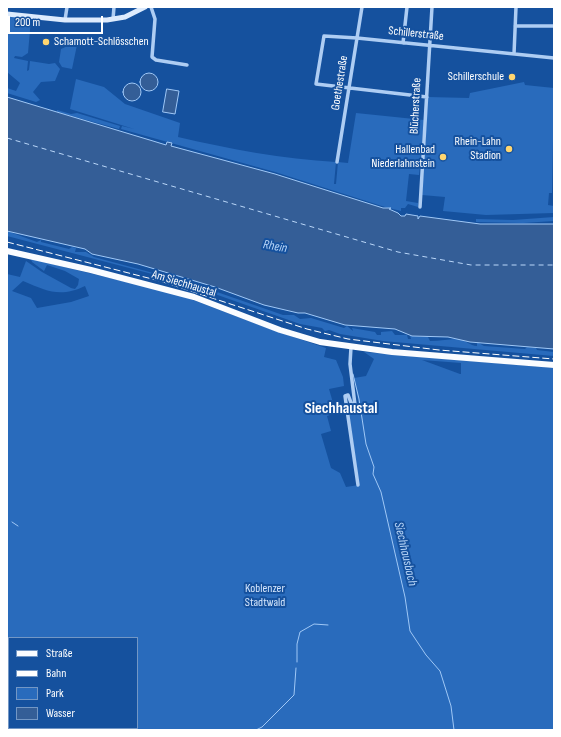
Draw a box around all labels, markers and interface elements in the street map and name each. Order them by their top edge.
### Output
scale bar [10,8,105,34]
text: 200 m [15,15,40,30]
street label: Schillerstraße [388,24,444,44]
place label: Schamott-Schlösschen [54,35,149,49]
marker: Schamott-Schlösschen [41,37,51,47]
street label: Goethestraße [329,55,351,111]
place label: Schillerschule [448,70,504,84]
marker: Schillerschule [507,72,517,82]
street label: Blücherstraße [407,78,425,134]
place label: Rhein-Lahn Stadion [454,135,501,163]
place label: Hallenbad Niederlahnstein [371,143,435,171]
marker: Rhein-Lahn Stadion [504,144,514,154]
marker: Hallenbad Niederlahnstein [438,152,448,162]
water label: Rhein [262,237,288,257]
street label: Am Siechhaustal [150,267,218,301]
district label: Siechhaustal [304,399,378,419]
water label: Siechhausbach [390,521,420,587]
park label: Koblenzer Stadtwald [245,582,285,610]
legend [8,637,138,729]
text: Straße [46,646,73,661]
text: Bahn [46,666,66,681]
text: Park [46,686,64,701]
text: Wasser [46,706,75,721]

